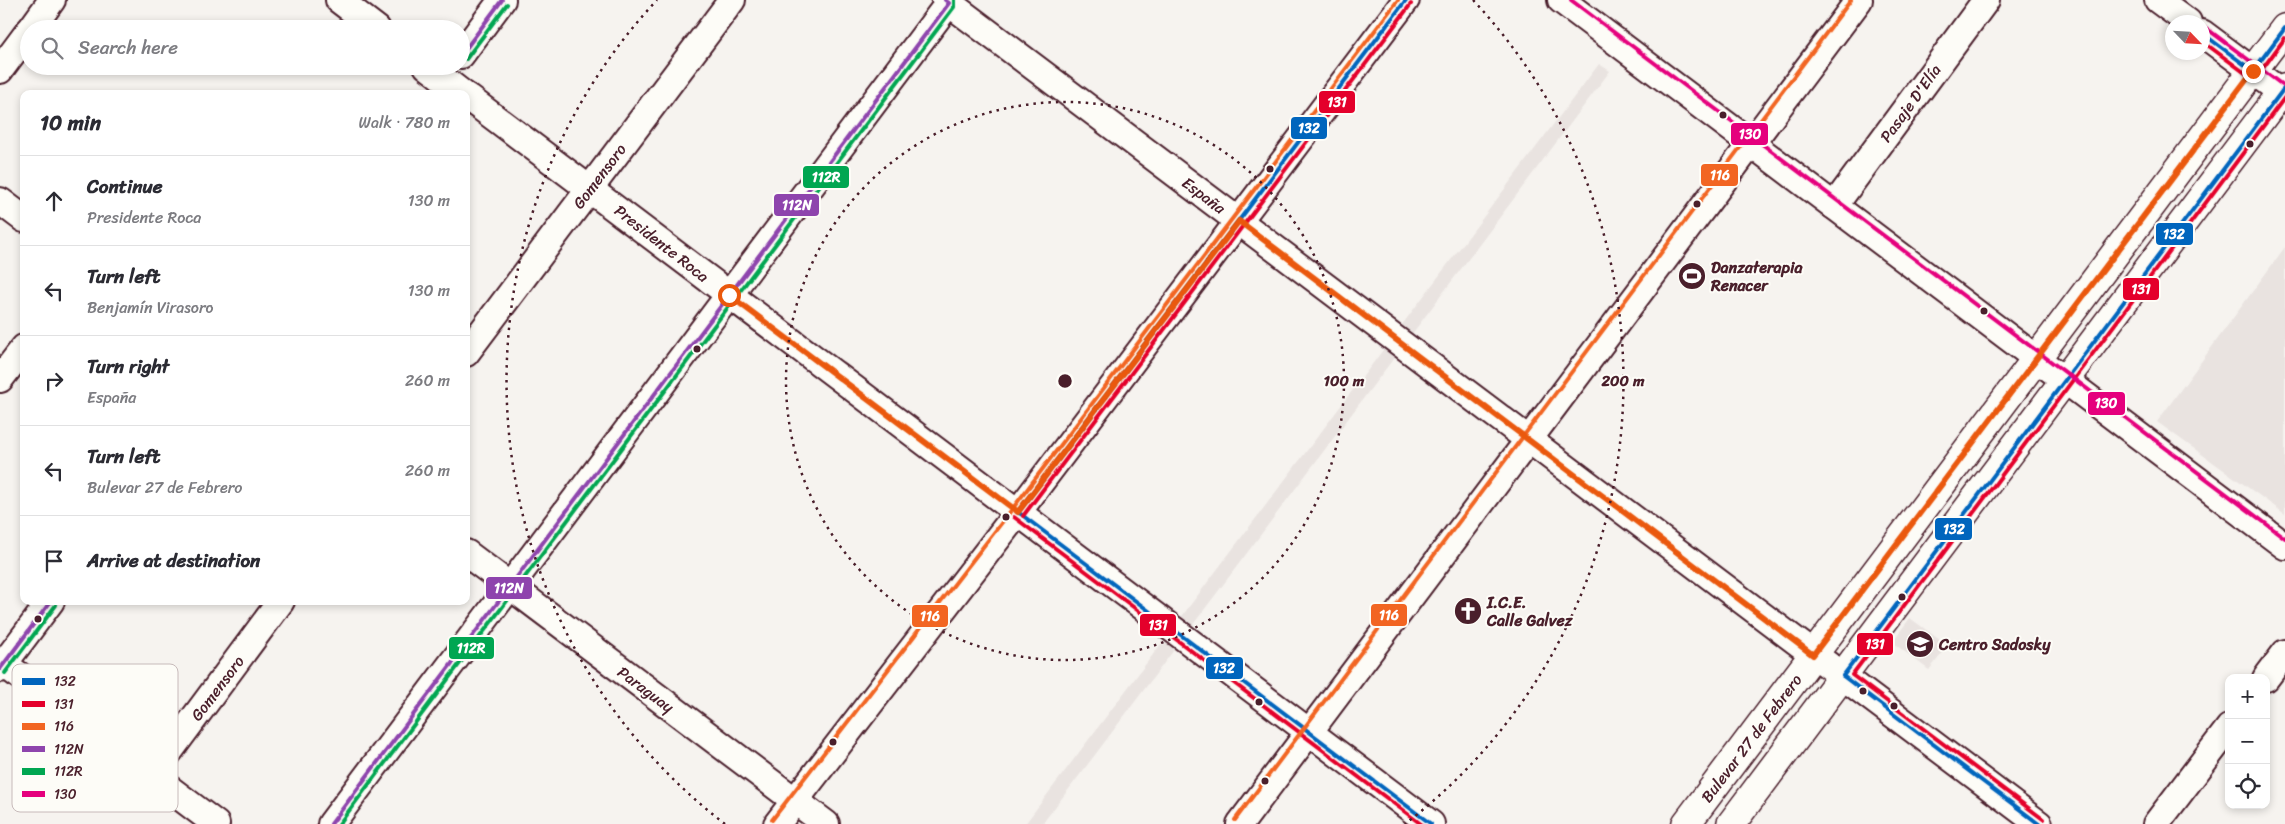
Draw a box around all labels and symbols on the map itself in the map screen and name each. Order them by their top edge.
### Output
north arrow [2165,15,2210,60]
street label: Pasaje D'Elía [1872,58,1949,149]
route end [2242,60,2265,83]
line badge: 131 [1318,90,1356,114]
text: 131 [1327,90,1347,115]
unlabelled marker [1718,110,1728,120]
line badge: 132 [1290,116,1328,140]
text: 132 [1298,116,1321,141]
line badge: 130 [1730,122,1769,146]
text: 130 [1739,122,1761,147]
street label: Gomensoro [565,137,634,216]
unlabelled marker [2245,139,2255,149]
line badge: 116 [1700,163,1739,187]
text: 116 [1710,163,1730,188]
unlabelled marker [1265,164,1275,174]
line badge: 112R [802,165,850,189]
text: 112R [812,165,841,190]
street label: España [1175,169,1233,222]
line badge: 112N [773,193,820,217]
text: 112N [782,193,812,218]
street label: Presidente Roca [608,197,716,290]
unlabelled marker [1692,199,1702,209]
line badge: 132 [2155,222,2194,246]
text: 132 [2163,222,2186,247]
place label: Danzaterapia Renacer [1710,253,1803,300]
sports icon: Danzaterapia Renacer [1677,261,1707,291]
line badge: 131 [2122,277,2160,301]
text: 131 [2131,277,2151,302]
route start [718,284,741,307]
unlabelled marker [1979,306,1989,316]
unlabelled marker [692,344,702,354]
text: 100 m [1324,368,1365,394]
text: 200 m [1600,368,1645,394]
centre of rings [1056,372,1074,390]
line badge: 130 [2087,391,2126,416]
text: 130 [2095,391,2117,416]
unlabelled marker [1001,512,1011,522]
line badge: 132 [1934,517,1973,541]
text: 132 [1943,517,1966,542]
line badge: 112N [485,576,533,600]
text: 112N [494,576,524,601]
place label: I.C.E. Calle Galvez [1486,588,1574,635]
unlabelled marker [1897,592,1907,602]
church icon: I.C.E. Calle Galvez [1453,596,1483,626]
line badge: 116 [1370,603,1408,627]
text: 116 [1379,603,1399,628]
line badge: 116 [911,604,949,628]
text: 116 [920,604,940,629]
line badge: 131 [1139,613,1177,637]
text: 131 [1148,613,1168,638]
unlabelled marker [33,614,43,624]
school or university icon: Centro Sadosky [1905,629,1935,659]
place label: Centro Sadosky [1938,630,2051,659]
line badge: 131 [1856,632,1894,656]
text: 131 [1865,632,1885,657]
line badge: 112R [448,636,495,660]
text: 112R [457,636,486,661]
street label: Gomensoro [183,649,252,728]
line badge: 132 [1205,656,1244,680]
text: 132 [1213,656,1236,681]
street label: Paraguay [611,658,681,721]
legend [12,664,178,812]
street label: Bulevar 27 de Febrero [1693,667,1810,809]
text: 132 [54,669,76,694]
unlabelled marker [1858,686,1868,696]
text: 131 [54,692,74,717]
unlabelled marker [1254,697,1264,707]
unlabelled marker [1889,701,1899,711]
text: 116 [54,714,74,739]
text: 112N [54,737,84,762]
unlabelled marker [828,737,838,747]
text: 112R [54,759,83,784]
unlabelled marker [1260,776,1270,786]
text: 130 [54,782,77,807]

